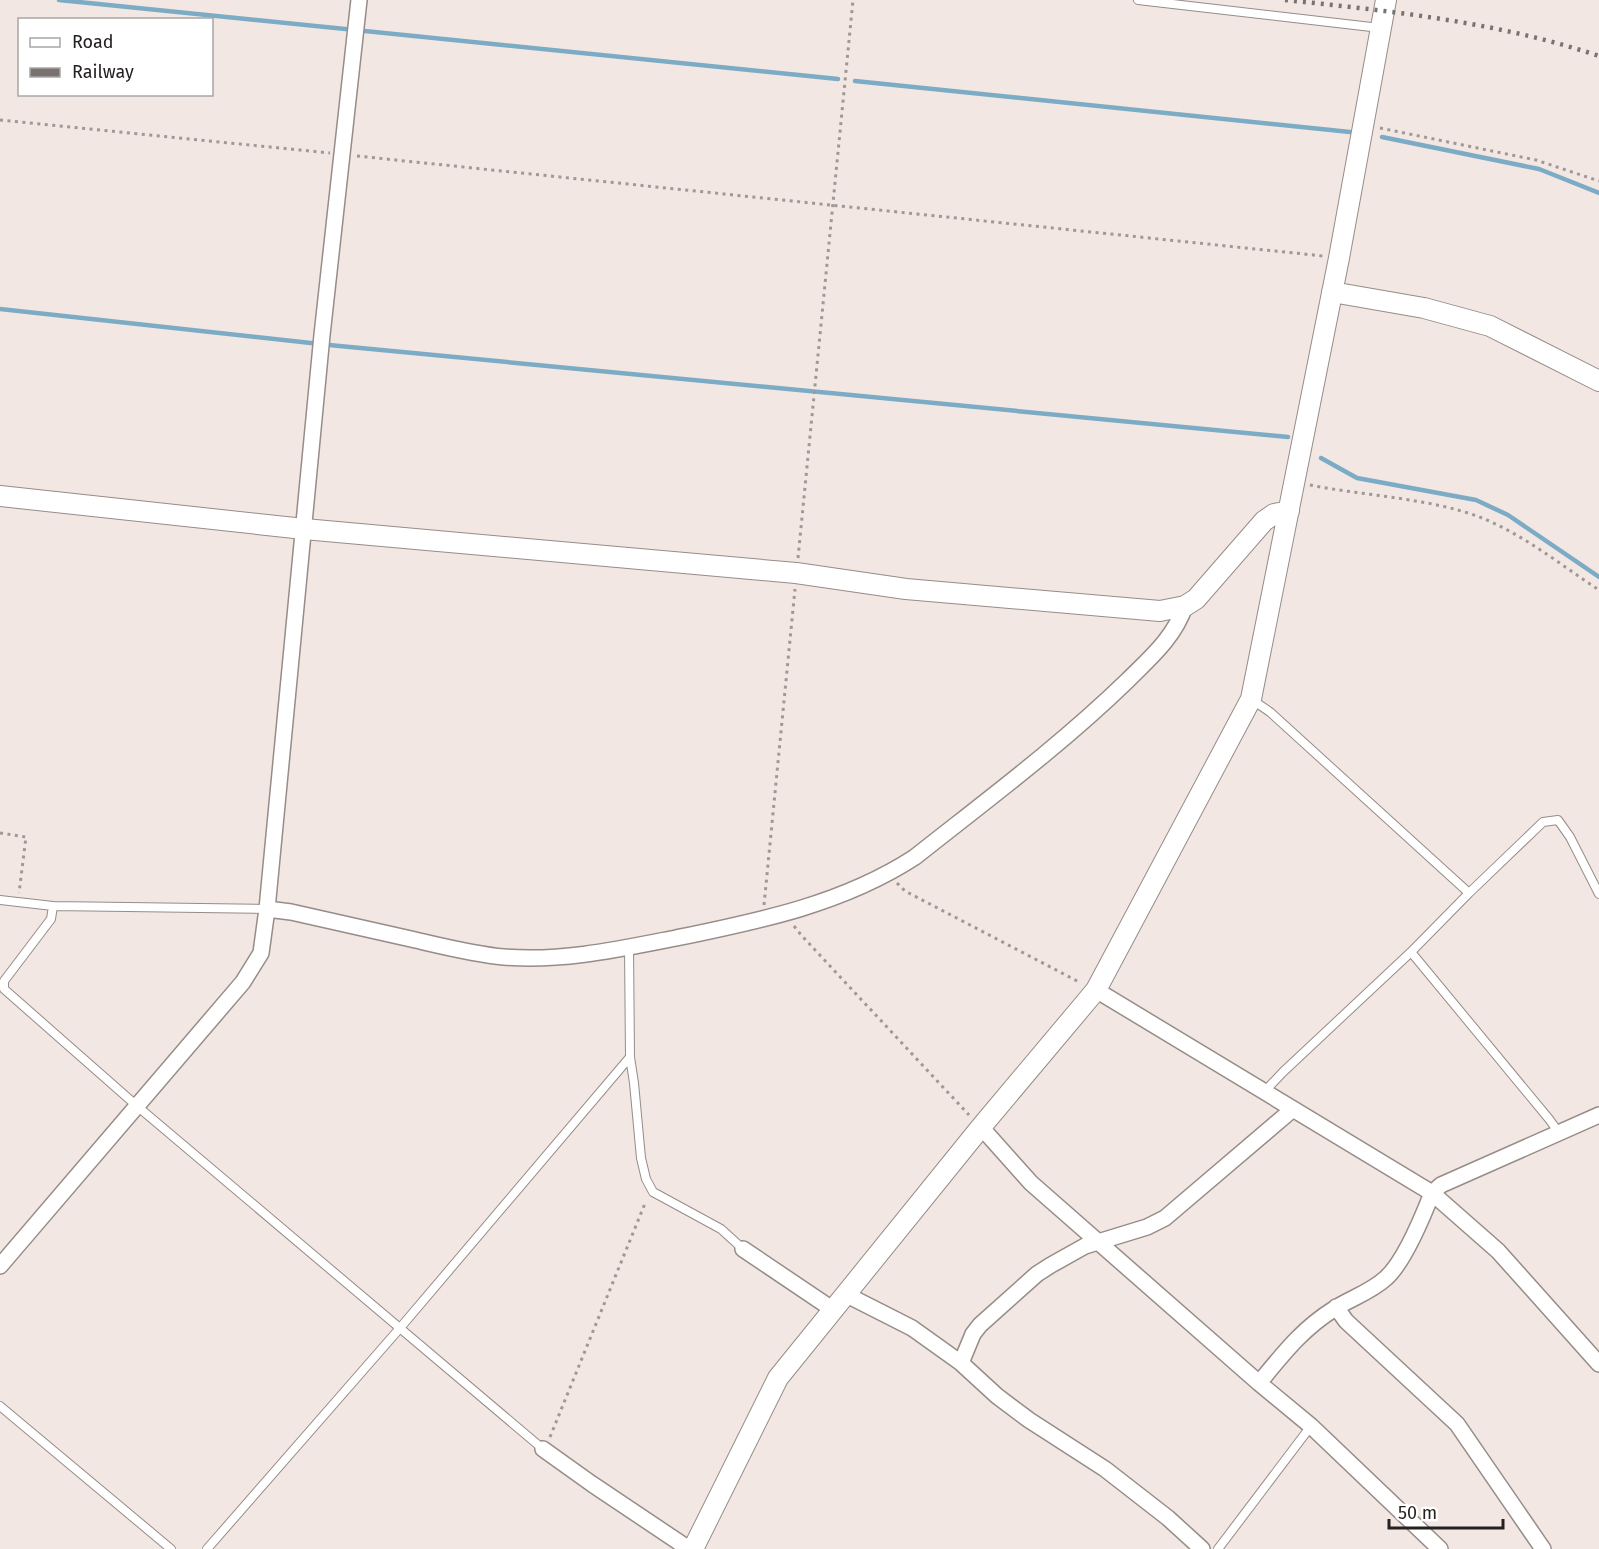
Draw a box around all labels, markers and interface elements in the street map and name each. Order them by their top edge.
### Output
legend [18,18,213,96]
text: Road [72,31,114,53]
text: Railway [72,61,134,83]
scale bar [1389,1492,1503,1530]
text: 50 m [1398,1502,1437,1524]

